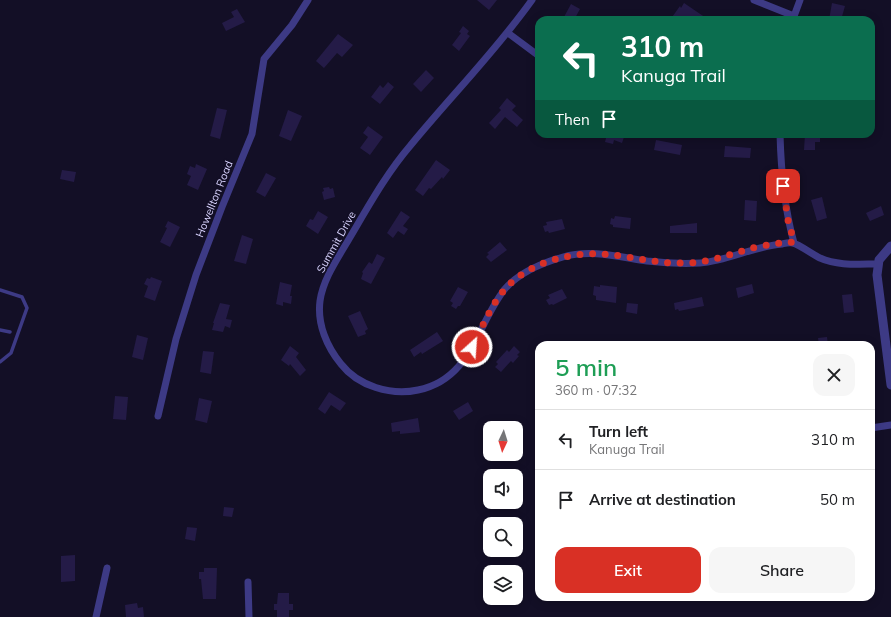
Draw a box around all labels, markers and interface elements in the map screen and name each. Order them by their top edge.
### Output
text: 310 m [621,29,704,64]
icon: left [555,32,607,84]
text: Kanuga Trail [621,64,726,87]
icon: arrive [598,108,620,130]
text: Then [555,110,590,129]
street label: Howellton Road [192,159,236,239]
pin [766,169,800,203]
icon: arrive [772,175,794,197]
street label: Summit Drive [313,209,359,275]
position arrow [451,326,493,368]
text: 5 min [555,352,617,382]
button: close [813,354,855,396]
text: 360 m · 07:32 [555,382,637,398]
north arrow [483,421,523,461]
map controls [483,421,523,605]
text: Turn left [589,422,648,441]
icon: left [555,429,577,451]
text: 310 m [811,430,855,449]
text: Kanuga Trail [589,441,665,457]
button: sound [483,469,523,509]
icon: arrive [555,489,577,511]
text: Arrive at destination [589,490,736,509]
text: 50 m [820,490,855,509]
button: search [483,517,523,557]
button: Exit [555,547,701,593]
button: Share [709,547,855,593]
button: layers [483,565,523,605]

